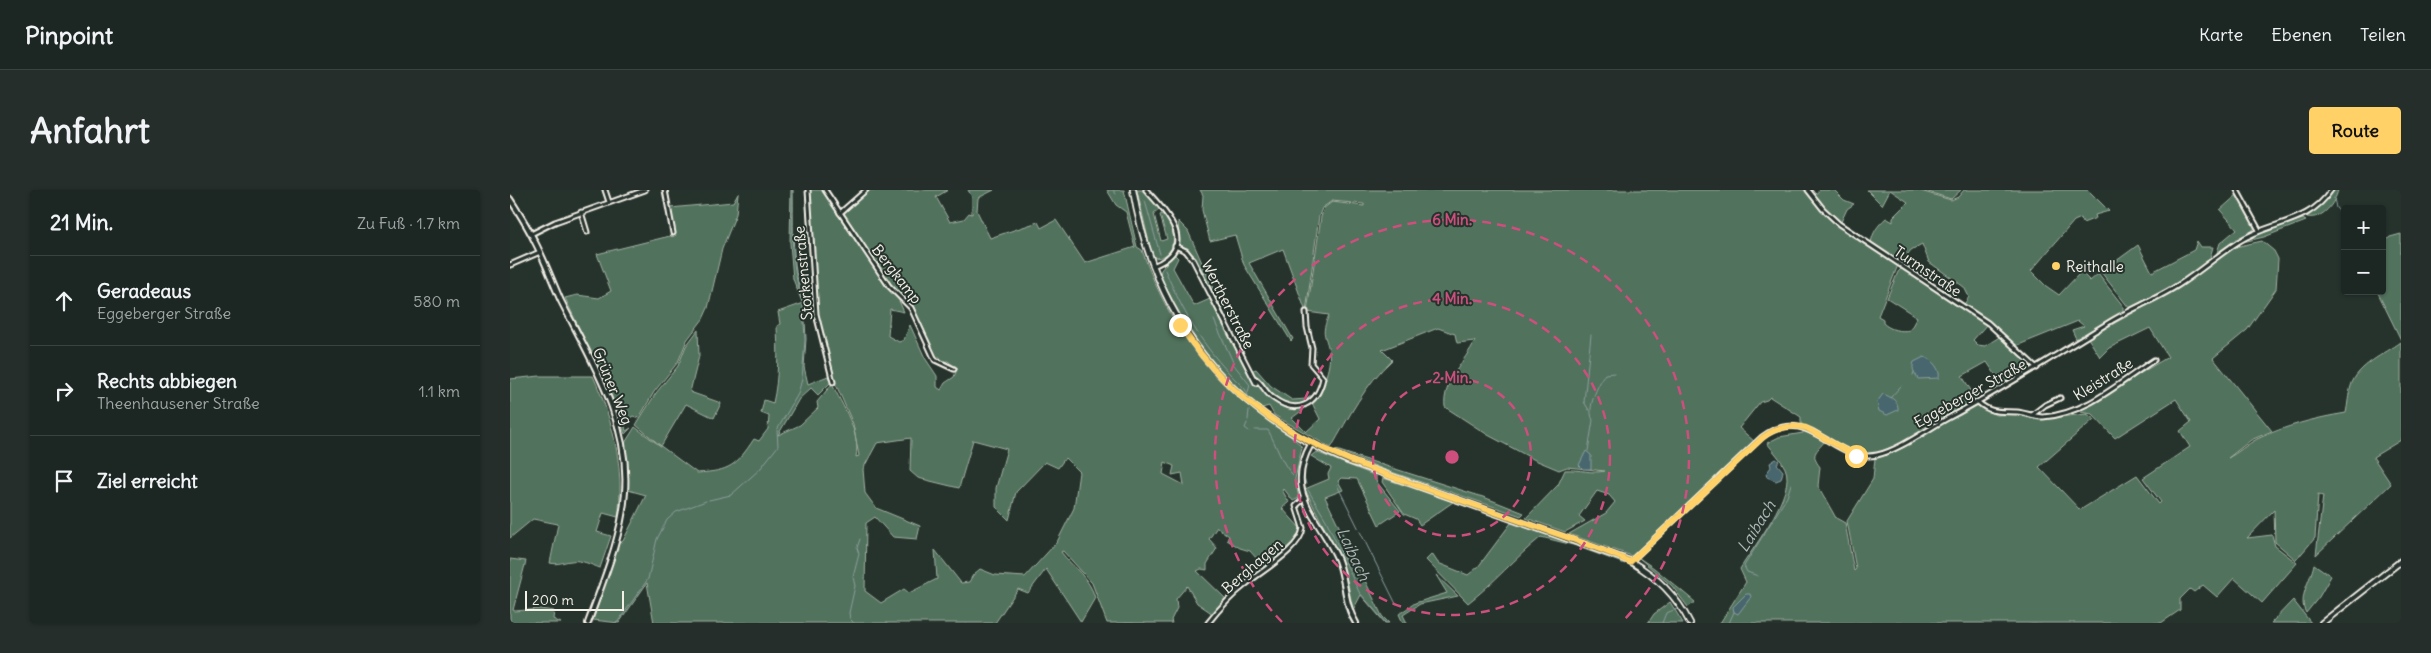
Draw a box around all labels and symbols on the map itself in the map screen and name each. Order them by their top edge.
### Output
text: 6 Min. [1432,210,1472,229]
street label: Storkenstraße [789,225,817,321]
street label: Bergkamp [868,241,926,307]
street label: Turmstraße [1891,241,1965,301]
street label: Wertherstraße [1197,256,1259,352]
place label: Reithalle [2066,257,2124,276]
marker: Reithalle [2050,260,2062,272]
text: 4 Min. [1432,289,1472,308]
route end [1169,314,1192,337]
street label: Grüner Weg [589,345,637,427]
street label: Kleistraße [2070,353,2136,405]
street label: Eggeberger Straße [1910,354,2030,432]
text: 2 Min. [1432,368,1472,387]
route start [1845,445,1868,468]
centre of rings [1443,448,1461,466]
water label: Laibach [1733,496,1780,555]
water label: Laibach [1333,524,1375,585]
street label: Berghagen [1218,534,1287,598]
scale bar [525,588,624,611]

